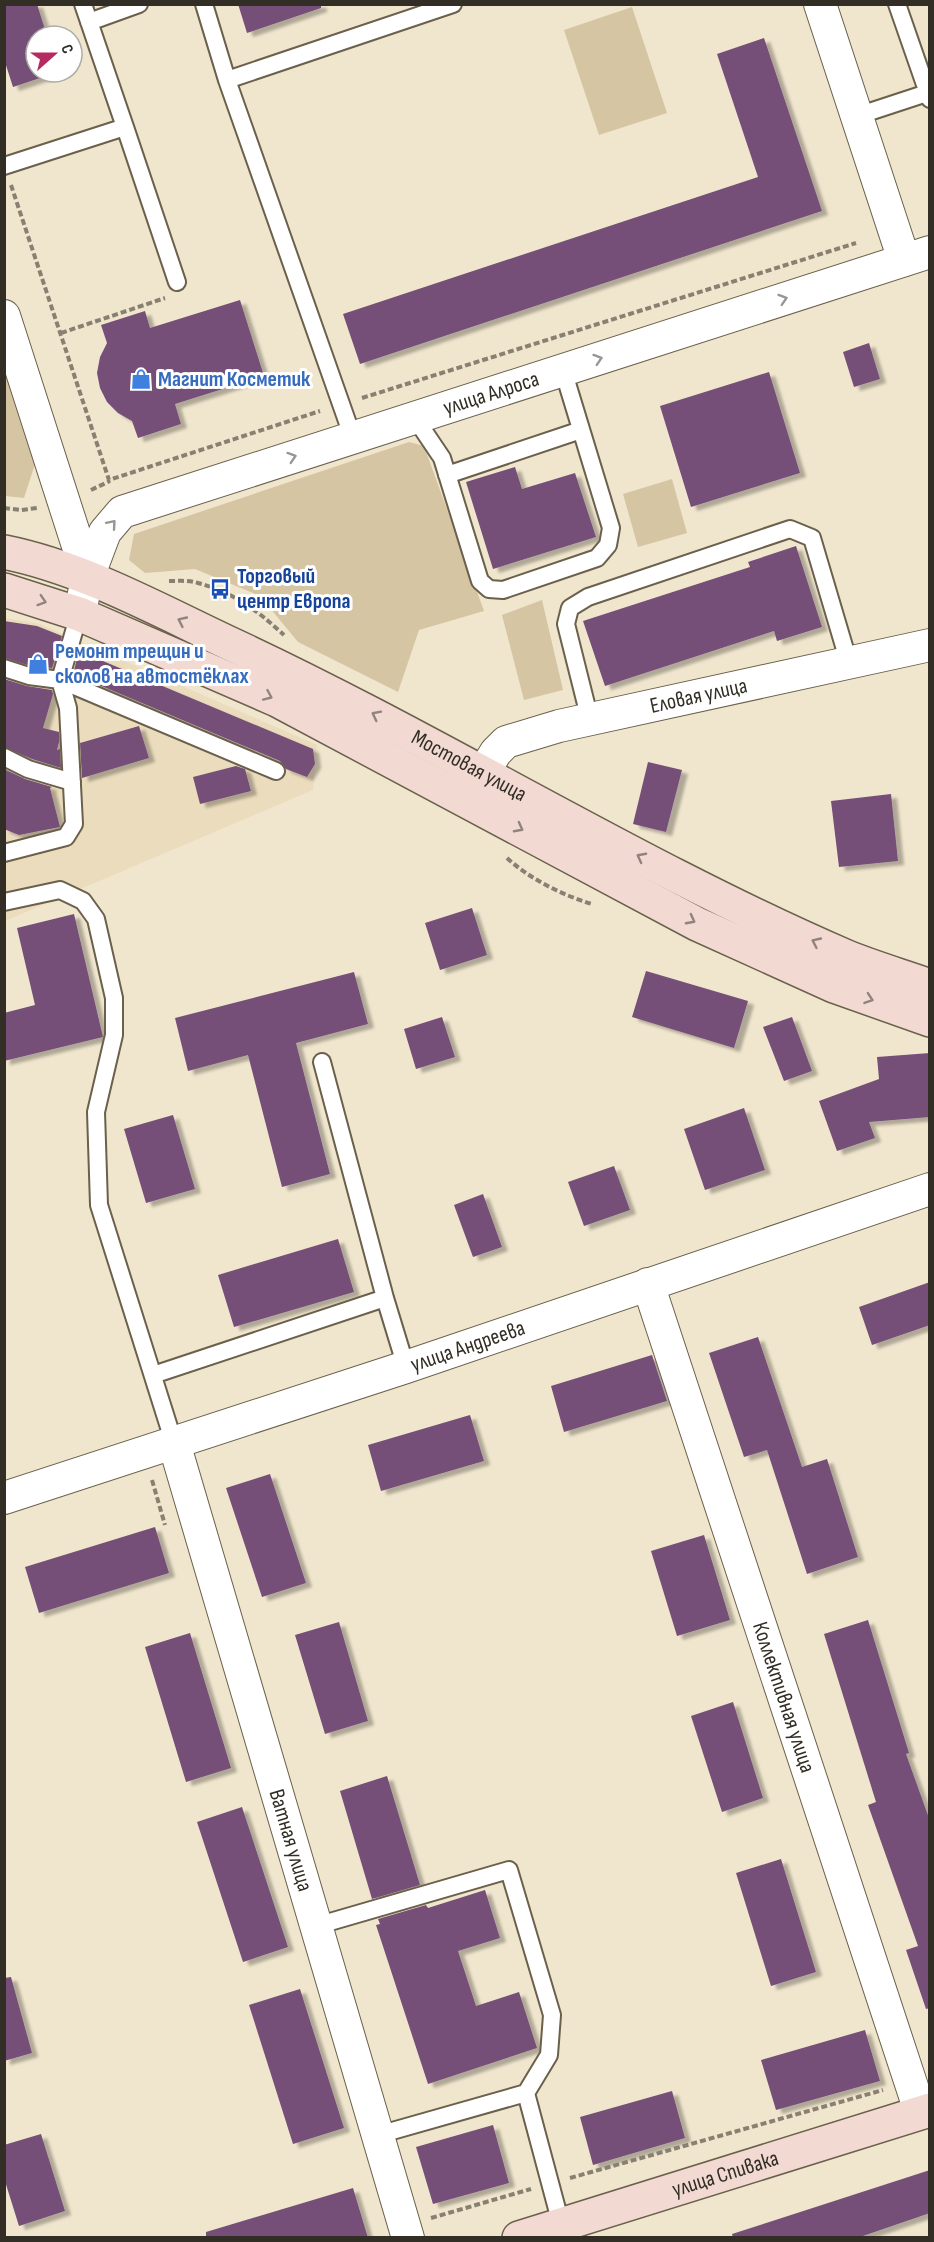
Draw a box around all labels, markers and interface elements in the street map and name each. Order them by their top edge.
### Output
north arrow [24,24,84,84]
text: С [56,42,77,56]
one-way arrow [777,294,788,306]
one-way arrow [592,354,603,366]
street label: улица Алроса [440,365,542,421]
place label: Магнит Косметик [158,366,311,393]
shop icon: Магнит Косметик [129,367,153,391]
one-way arrow [286,452,297,465]
one-way arrow [104,520,115,531]
place label: Торговый центр Европа [237,563,351,615]
bus stop icon: Торговый центр Европа [208,577,232,601]
one-way arrow [36,594,47,607]
one-way arrow [177,617,188,629]
place label: Ремонт трещин и сколов на автостёклах [55,638,249,690]
shop icon: Ремонт трещин и сколов на автостёклах [26,652,50,676]
street label: Еловая улица [647,672,750,719]
one-way arrow [261,689,272,701]
one-way arrow [372,711,383,723]
street label: Мостовая улица [407,724,531,808]
one-way arrow [513,821,523,832]
one-way arrow [637,852,648,864]
one-way arrow [685,913,696,925]
one-way arrow [812,938,823,950]
one-way arrow [863,991,874,1004]
street label: улица Андреева [407,1314,528,1378]
street label: Коллективная улица [747,1618,821,1776]
street label: Ватная улица [263,1786,319,1894]
street label: улица Спивака [669,2145,782,2203]

